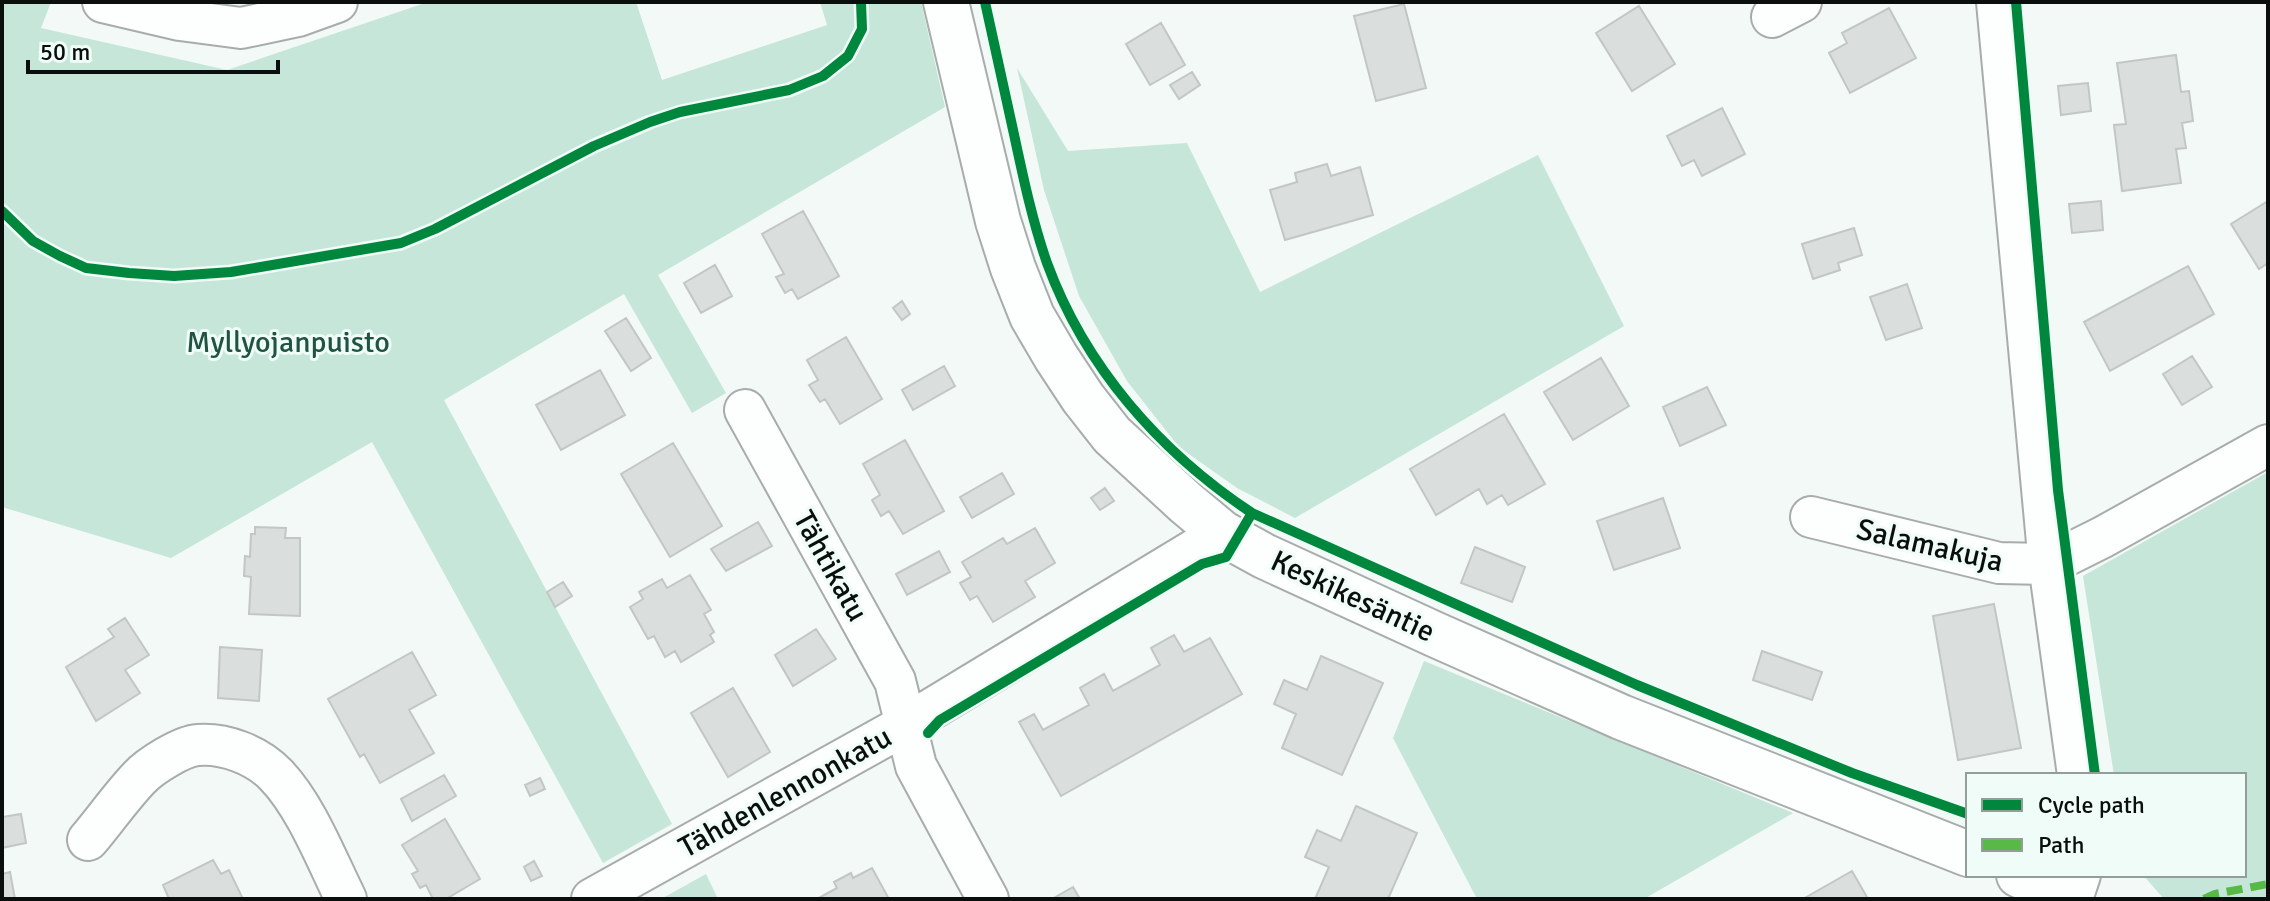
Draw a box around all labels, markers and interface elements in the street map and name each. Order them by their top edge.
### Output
scale bar [28,24,278,74]
text: 50 m [40,37,90,67]
park label: Myllyojanpuisto [186,324,390,361]
street label: Tähtikatu [785,504,876,628]
street label: Salamakuja [1853,511,2007,580]
street label: Keskikesäntie [1265,542,1441,651]
street label: Tähdenlennonkatu [672,719,898,866]
legend [1966,773,2246,877]
text: Cycle path [2038,790,2145,820]
text: Path [2038,830,2084,860]

